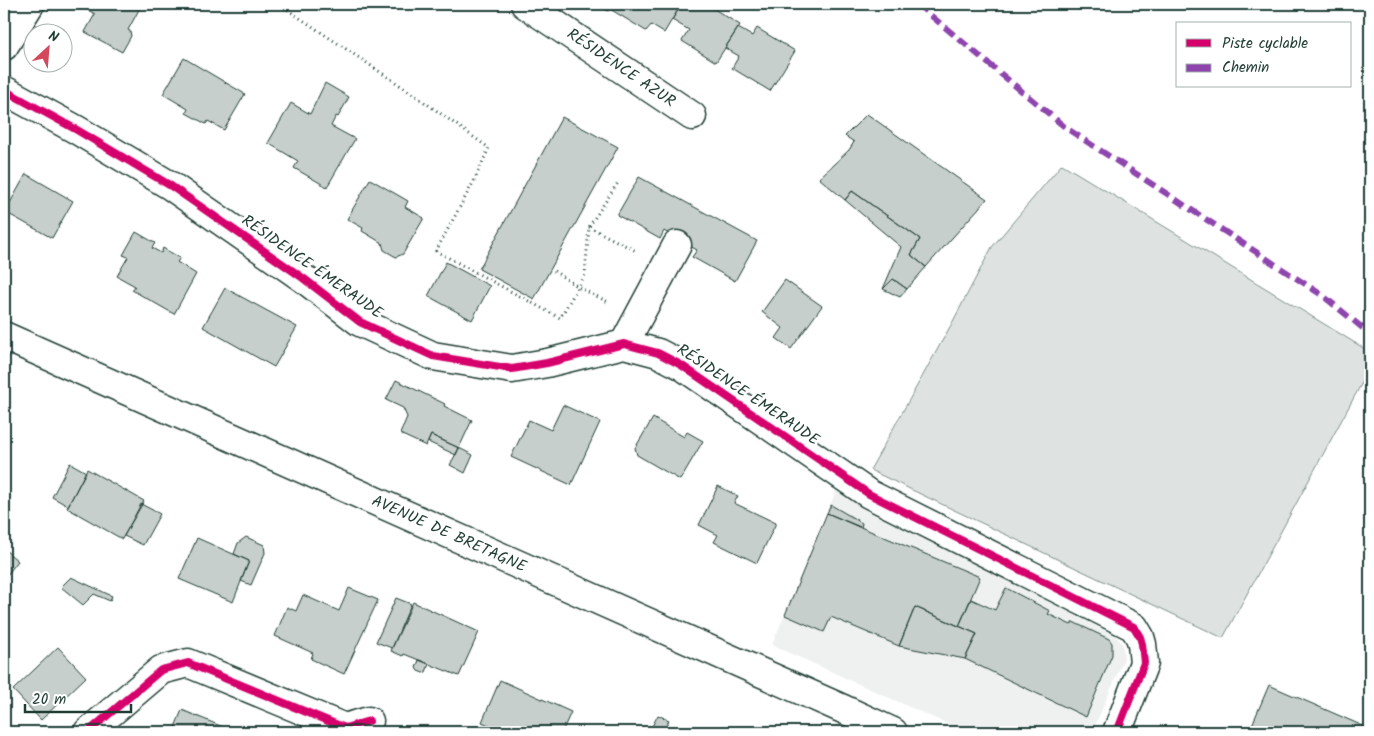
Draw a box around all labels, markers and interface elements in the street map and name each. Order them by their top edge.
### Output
north arrow [22,22,72,72]
street label: RÉSIDENCE AZUR [562,22,680,114]
legend [1176,22,1352,88]
text: N [44,25,62,49]
text: Piste cyclable [1222,32,1308,56]
text: Chemin [1222,56,1269,80]
street label: RÉSIDENCE ÉMERAUDE [236,209,388,326]
street label: RÉSIDENCE ÉMERAUDE [671,338,825,453]
street label: AVENUE DE BRETAGNE [368,489,531,580]
scale bar [25,681,131,713]
text: 20 m [32,688,66,712]

